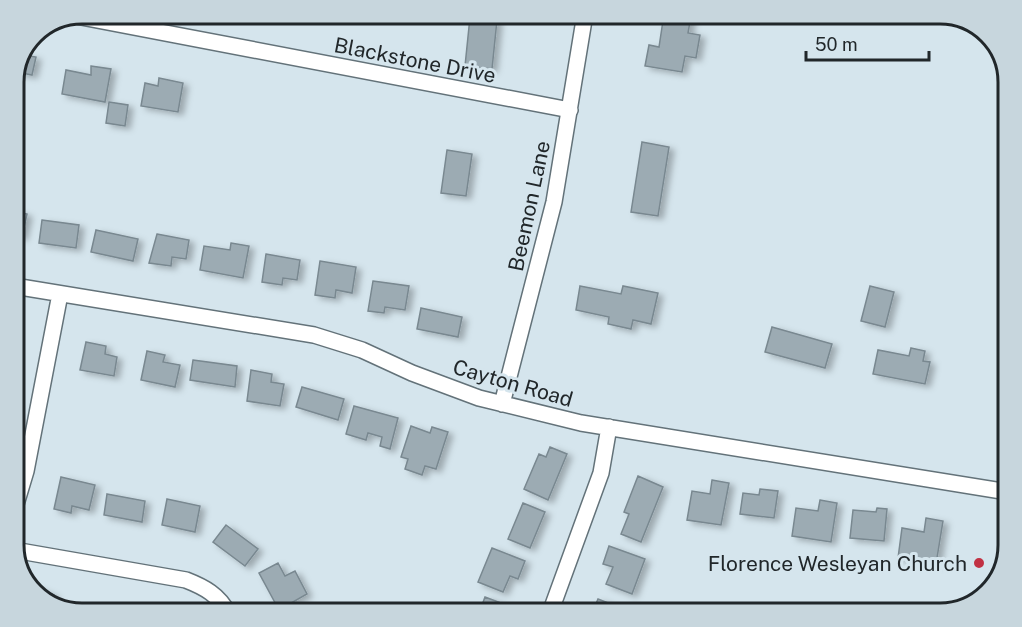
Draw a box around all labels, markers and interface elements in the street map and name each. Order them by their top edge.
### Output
scale bar [806,24,929,62]
street label: Blackstone Drive [332,32,498,88]
text: 50 m [815,34,858,55]
street label: Beemon Lane [503,139,555,273]
street label: Cayton Road [450,354,576,412]
place label: Florence Wesleyan Church [708,551,967,576]
marker: Florence Wesleyan Church [972,556,986,570]

